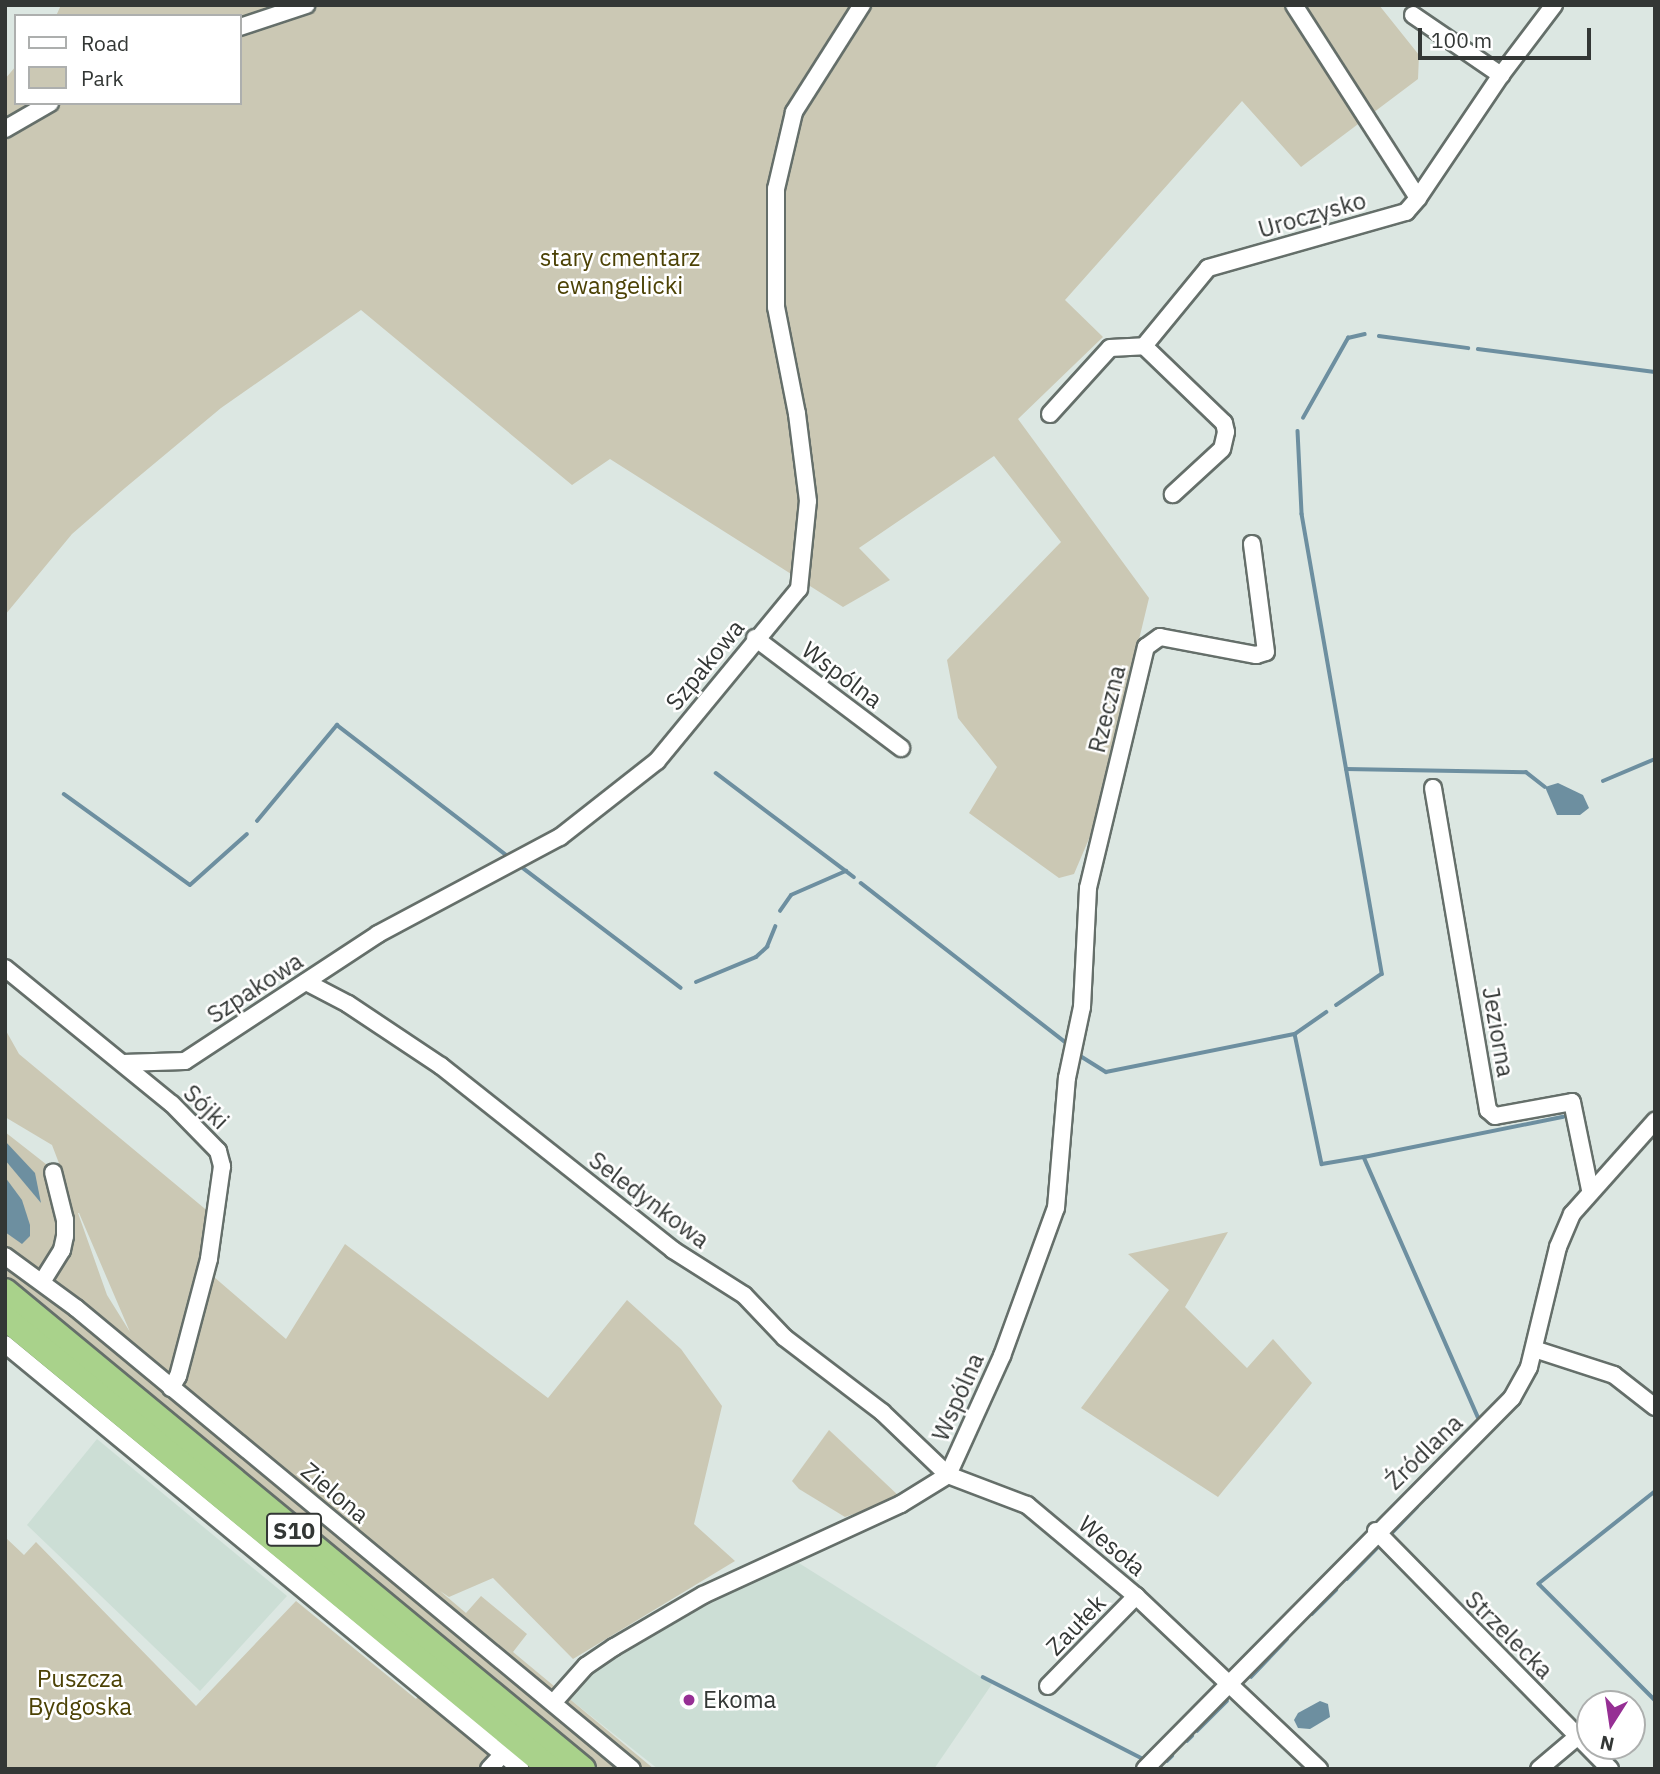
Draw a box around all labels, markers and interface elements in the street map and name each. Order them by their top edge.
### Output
legend [14,14,242,105]
scale bar [1422,14,1595,58]
text: 100 m [1431,26,1492,54]
text: Road [81,29,129,57]
text: Park [81,64,124,92]
street label: Uroczysko [1255,186,1369,244]
park label: stary cmentarz ewangelicki [540,244,700,300]
street label: Szpakowa [660,614,750,716]
street label: Wspólna [796,635,888,715]
street label: Rzeczna [1082,662,1132,756]
street label: Szpakowa [202,946,308,1030]
street label: Jeziorna [1476,985,1520,1079]
street label: Sójki [177,1079,235,1135]
street label: Seledynkowa [583,1145,715,1255]
street label: Wspólna [926,1349,990,1445]
street label: Źródlana [1380,1408,1468,1496]
street label: Zielona [295,1456,375,1530]
street label: Wesoła [1073,1510,1151,1582]
road number: S10 [266,1511,322,1550]
street label: Strzelecka [1459,1585,1559,1685]
street label: Zaułek [1040,1589,1112,1661]
park label: Puszcza Bydgoska [28,1665,132,1721]
place label: Ekoma [703,1686,776,1714]
north arrow [1576,1690,1646,1760]
marker: Ekoma [681,1692,697,1708]
text: N [1598,1730,1616,1757]

